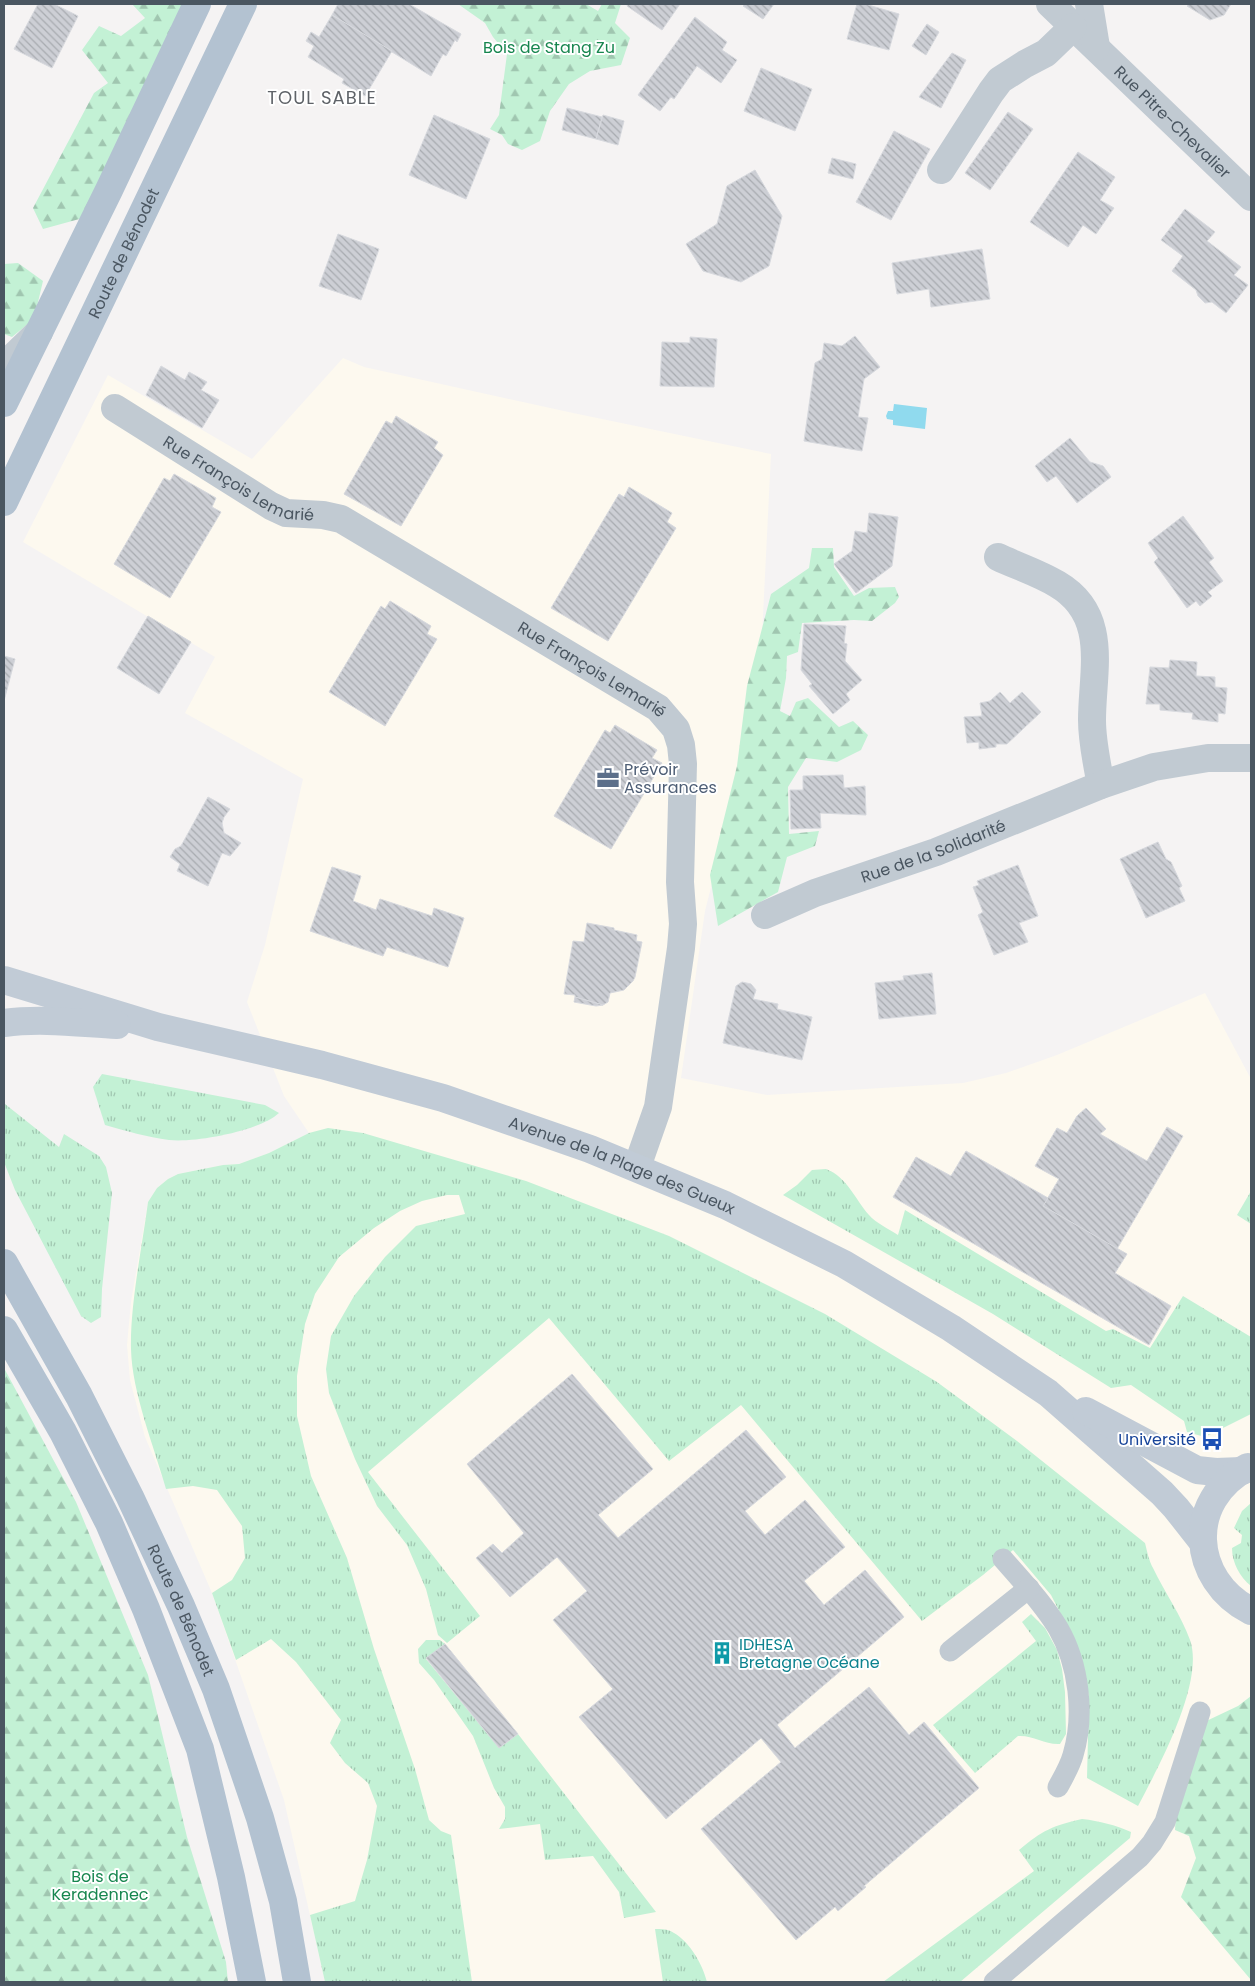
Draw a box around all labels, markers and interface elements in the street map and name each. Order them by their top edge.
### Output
park label: Bois de Stang Zu [483,36,615,59]
street label: Rue Pitre-Chevalier [1109,60,1236,183]
district label: TOUL SABLE [267,85,377,110]
street label: Route de Bénodet [82,184,165,322]
street label: Rue François Lemarié [159,430,315,526]
street label: Rue François Lemarié [514,616,672,722]
place label: Prévoir Assurances [624,758,717,799]
office icon: Prévoir Assurances [595,765,621,791]
street label: Rue de la Solidarité [858,813,1009,888]
street label: Avenue de la Plage des Gueux [506,1110,740,1220]
bus stop icon: Université [1199,1426,1225,1452]
place label: Université [1118,1428,1196,1451]
street label: Route de Bénodet [142,1540,221,1680]
place label: IDHESA Bretagne Océane [739,1633,880,1674]
building icon: IDHESA Bretagne Océane [709,1640,735,1666]
park label: Bois de Keradennec [51,1865,149,1906]

